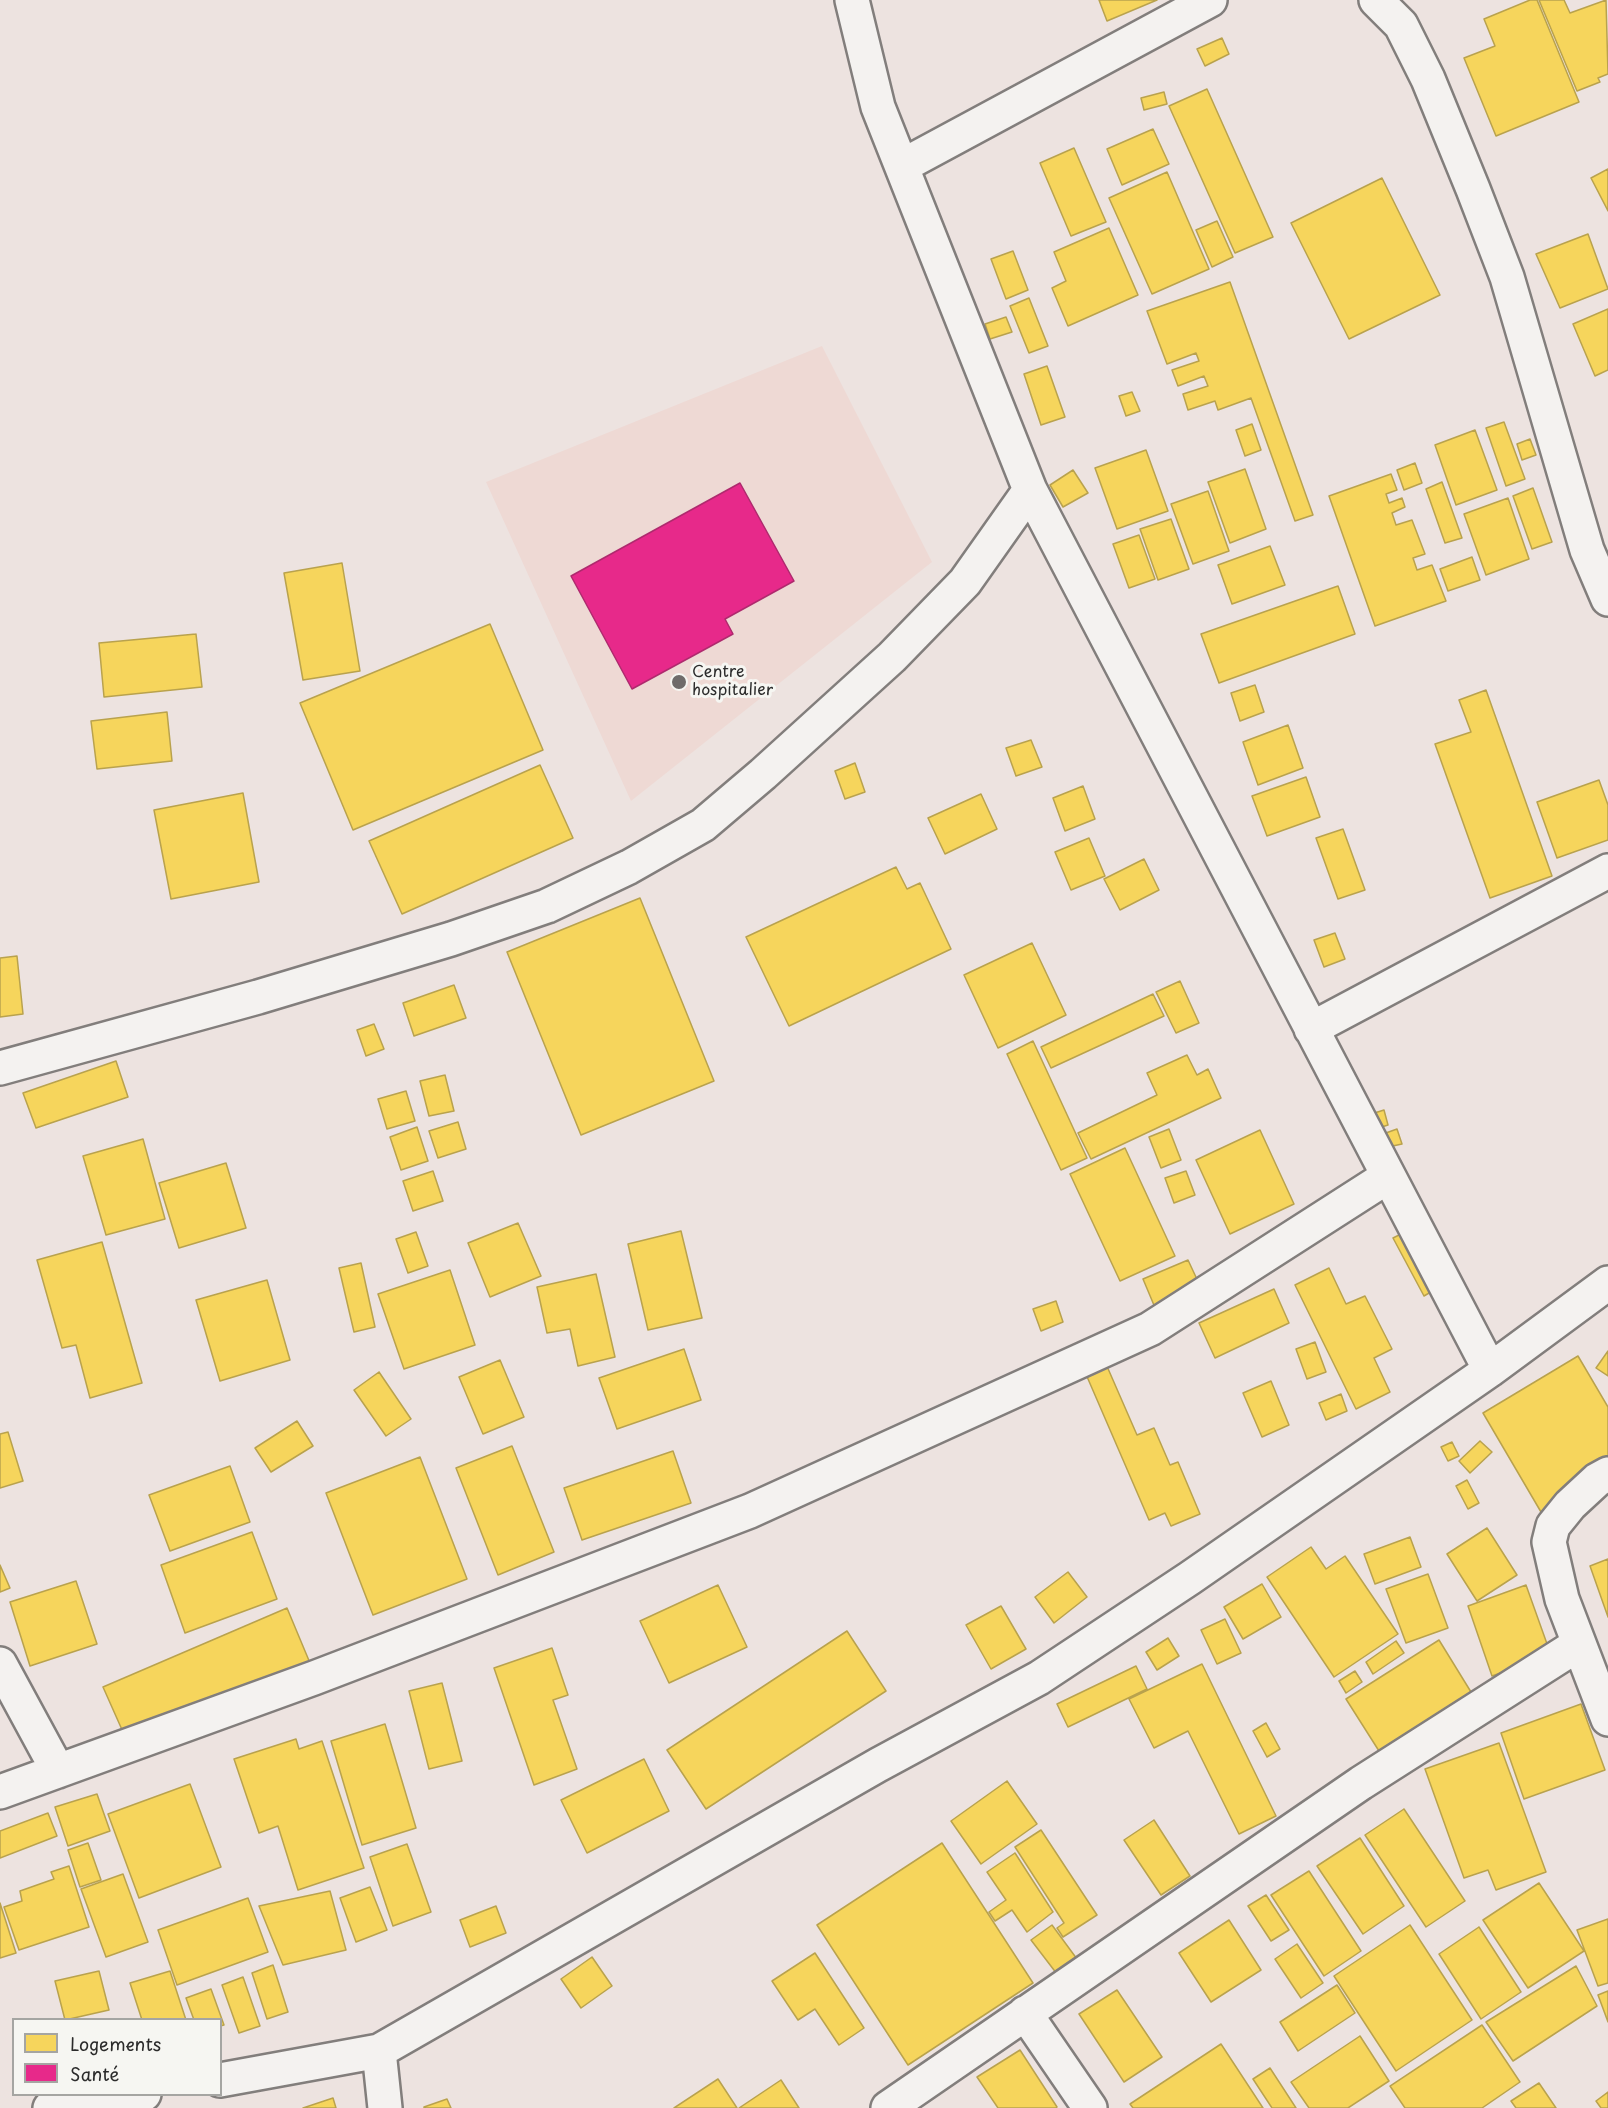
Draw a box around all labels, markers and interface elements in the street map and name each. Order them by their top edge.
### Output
place label: Centre hospitalier [692,663,773,701]
marker: Centre hospitalier [670,673,688,691]
legend [12,2018,222,2096]
text: Logements [70,2030,161,2057]
text: Santé [70,2060,119,2087]

